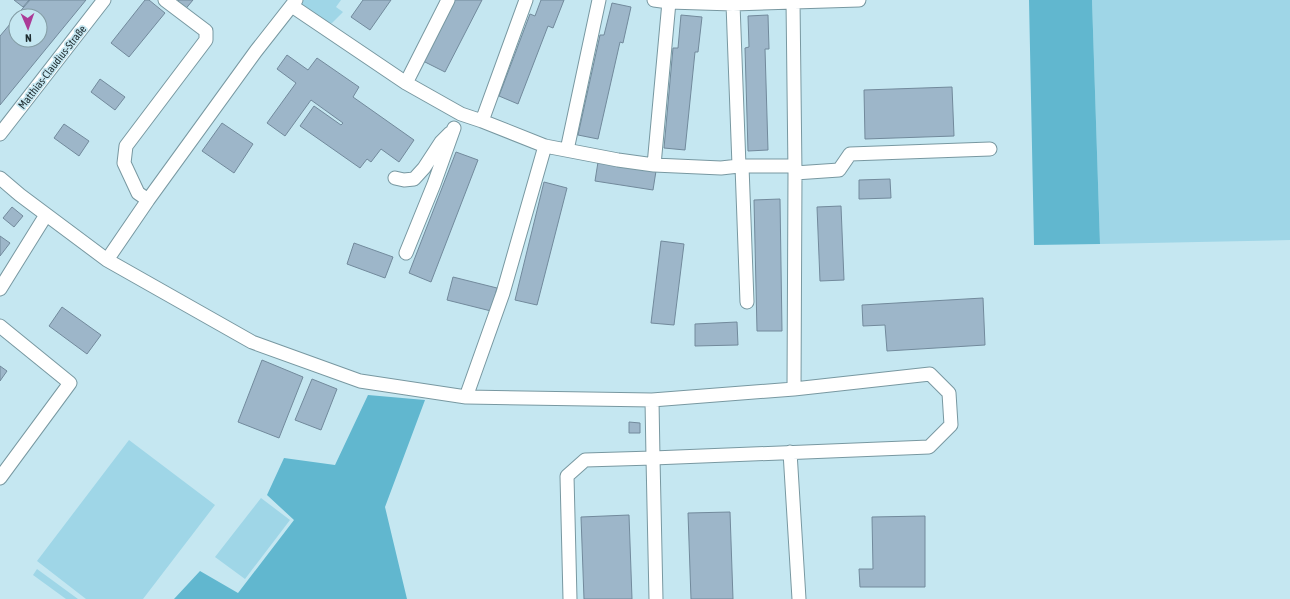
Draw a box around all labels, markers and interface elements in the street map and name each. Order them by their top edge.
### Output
north arrow [8,8,48,48]
street label: Matthias-Claudius-Straße [16,23,88,111]
text: N [25,32,32,44]

